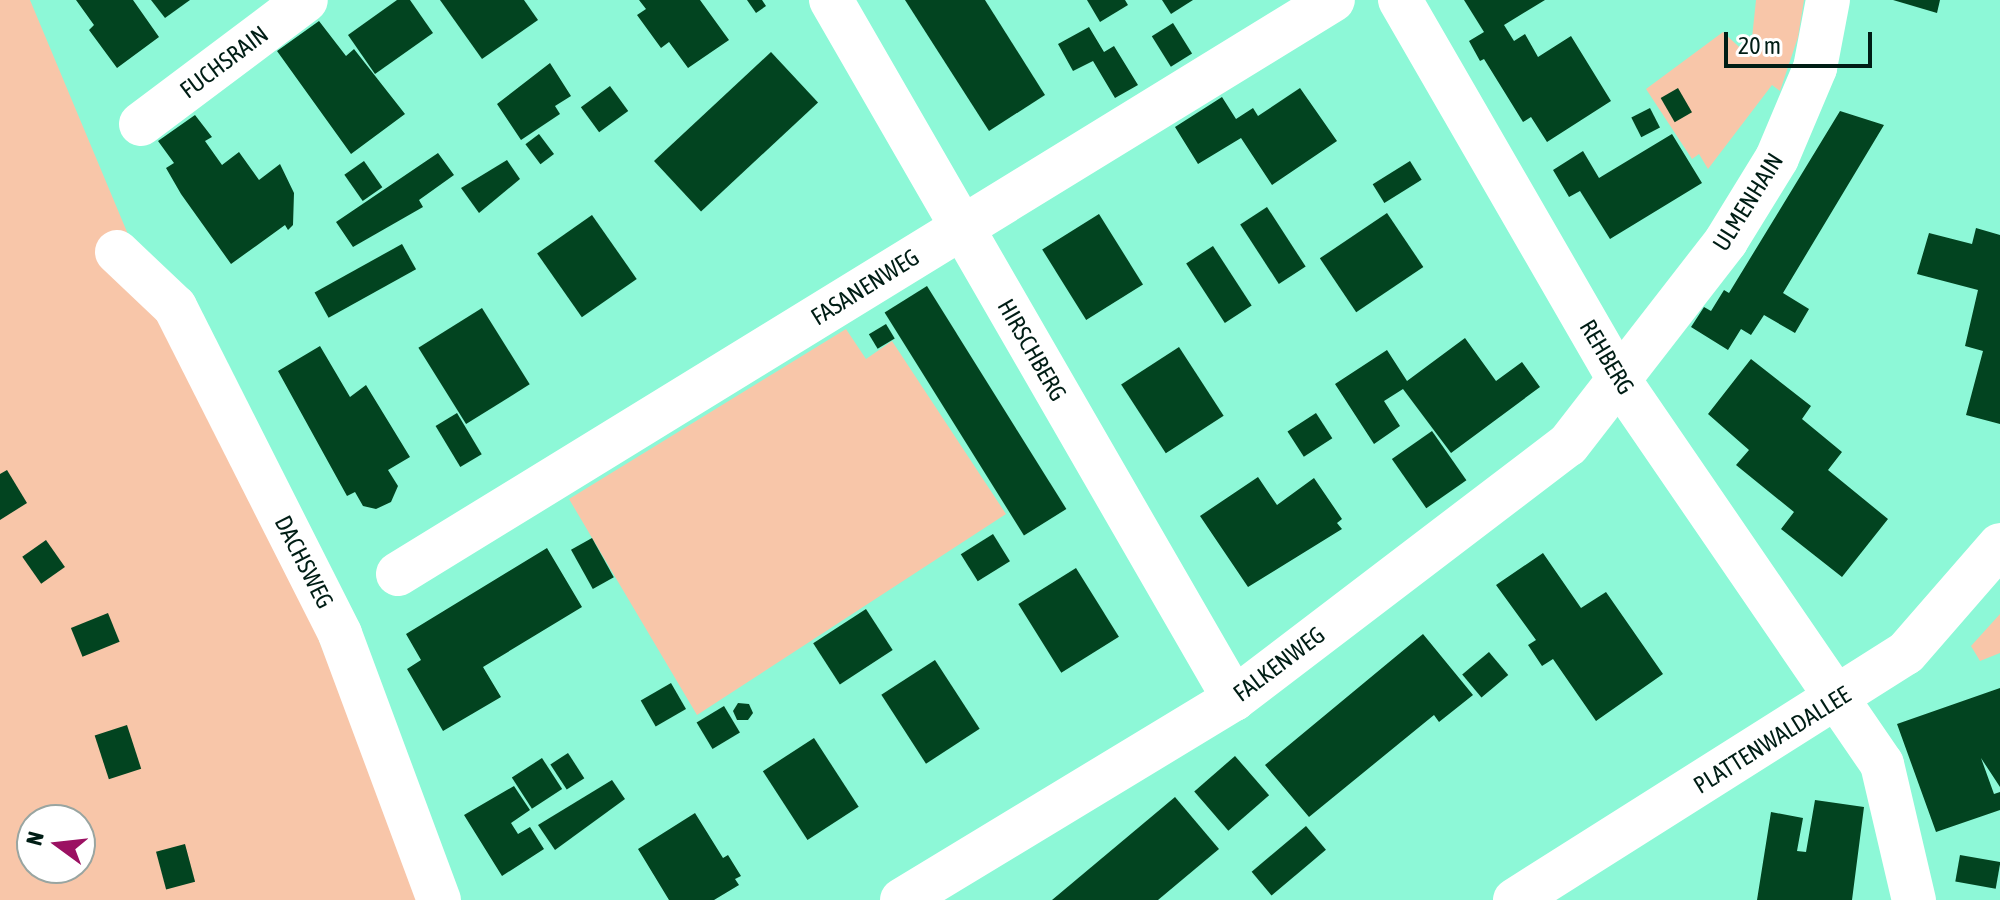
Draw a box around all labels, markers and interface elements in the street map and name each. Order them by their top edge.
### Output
scale bar [1728,16,1876,66]
street label: FUCHSRAIN [174,20,274,104]
text: 20 m [1738,32,1781,59]
street label: ULMENHAIN [1707,148,1789,256]
street label: FASANENWEG [806,243,924,331]
street label: HIRSCHBERG [991,294,1073,406]
street label: REHBERG [1573,314,1641,400]
street label: DACHSWEG [268,511,340,613]
street label: FALKENWEG [1228,620,1330,708]
street label: PLATTENWALDALLEE [1688,680,1856,800]
north arrow [16,804,96,884]
text: N [21,829,49,848]

